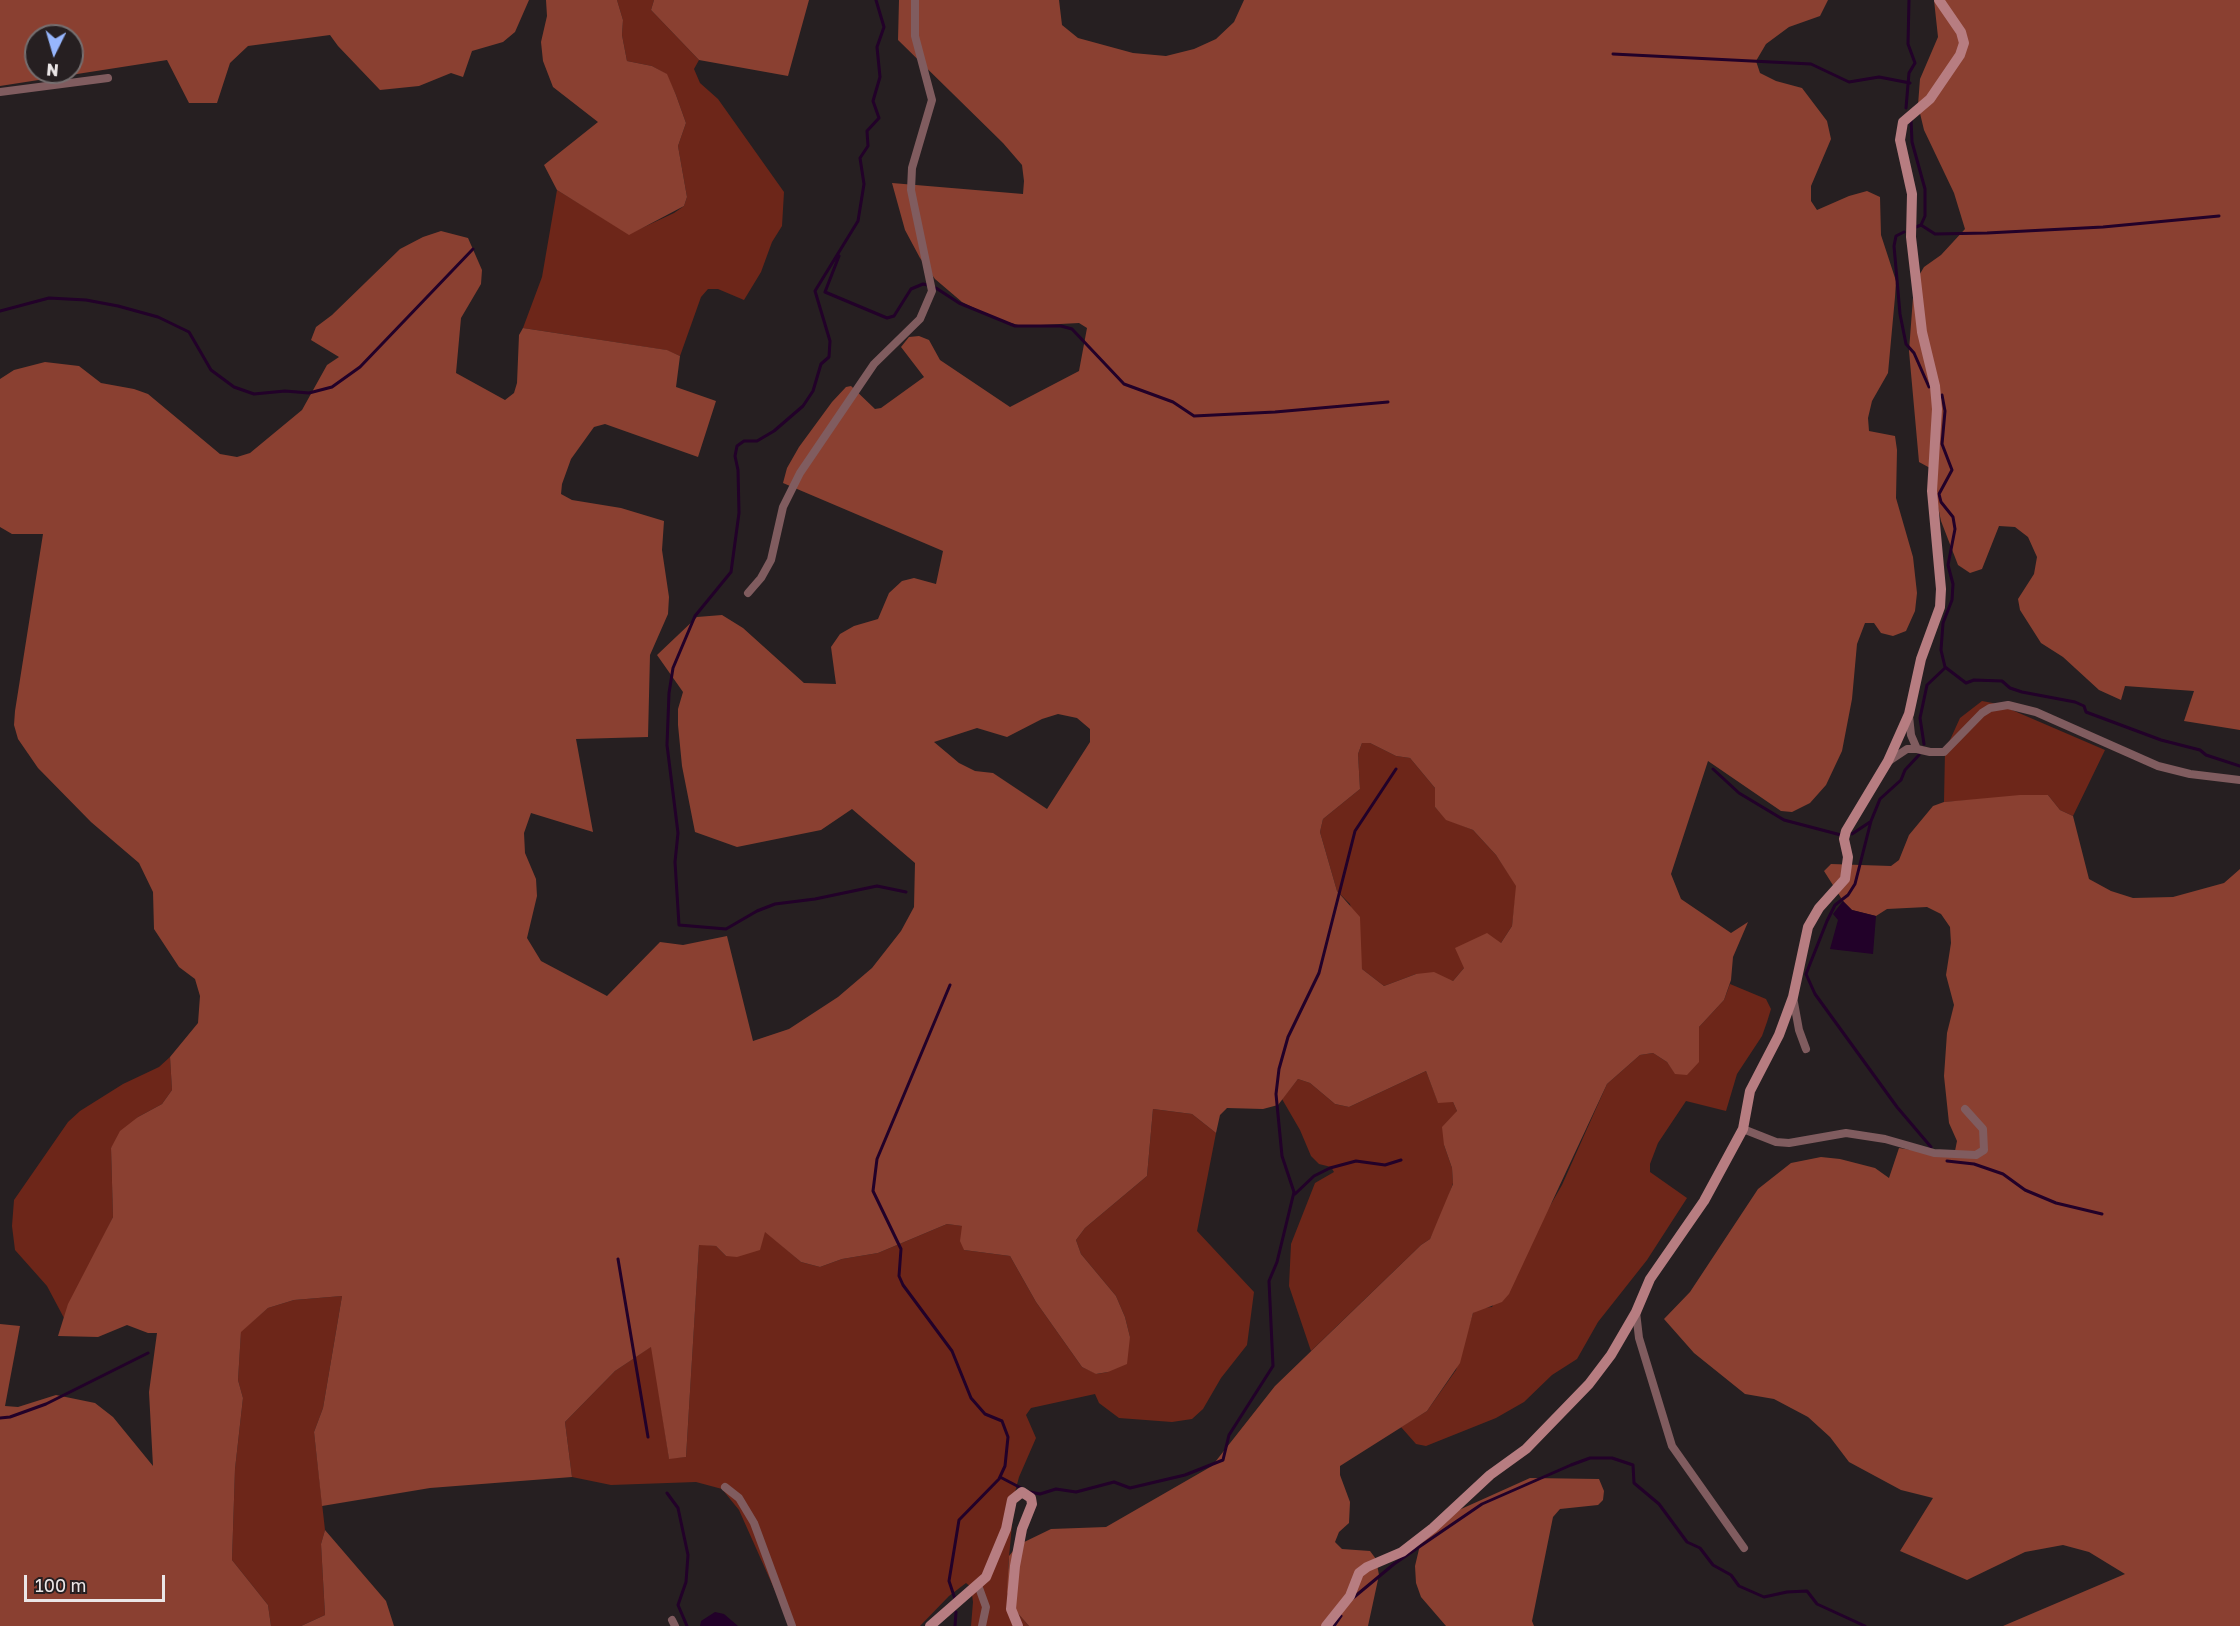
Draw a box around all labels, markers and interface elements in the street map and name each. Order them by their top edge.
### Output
north arrow [24,24,84,84]
text: N [46,59,60,80]
scale bar [27,1563,168,1601]
text: 100 m [35,1574,86,1596]

